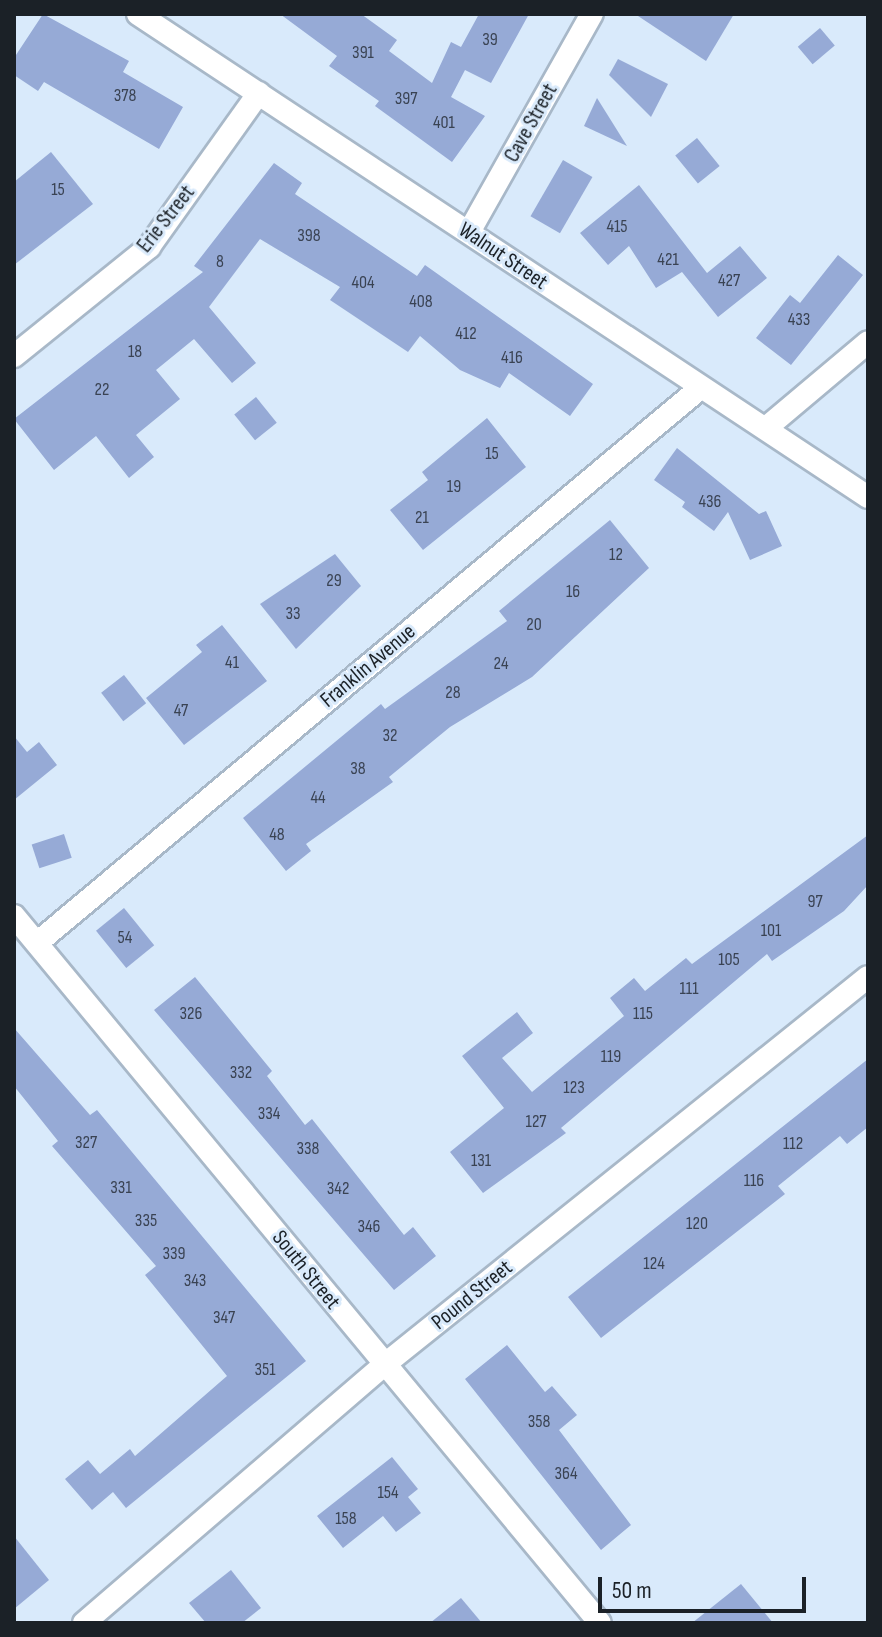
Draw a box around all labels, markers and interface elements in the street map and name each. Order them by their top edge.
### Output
house number: 39 [482,29,498,51]
house number: 391 [352,42,374,64]
street label: Cave Street [499,79,563,167]
house number: 378 [114,85,136,107]
house number: 397 [395,88,417,110]
house number: 401 [433,112,455,134]
house number: 15 [51,179,65,201]
street label: Erie Street [132,180,200,258]
house number: 415 [606,216,628,238]
street label: Walnut Street [454,217,552,295]
house number: 398 [297,225,321,247]
house number: 421 [657,249,679,271]
house number: 8 [216,251,224,273]
house number: 427 [718,270,740,292]
house number: 404 [351,272,375,294]
house number: 408 [409,291,433,313]
house number: 433 [788,309,810,331]
house number: 412 [455,323,477,345]
house number: 18 [128,341,142,363]
house number: 416 [501,347,523,369]
house number: 22 [95,379,109,401]
house number: 15 [485,443,499,465]
house number: 19 [447,476,461,498]
house number: 436 [698,491,722,513]
house number: 21 [415,507,429,529]
house number: 12 [609,544,623,566]
house number: 29 [326,570,342,592]
house number: 16 [566,581,580,603]
house number: 33 [285,603,301,625]
house number: 20 [526,614,542,636]
street label: Franklin Avenue [315,619,421,713]
house number: 41 [225,652,239,674]
house number: 24 [494,653,508,675]
house number: 28 [445,682,461,704]
house number: 47 [174,700,188,722]
house number: 32 [383,725,397,747]
house number: 38 [350,758,366,780]
house number: 44 [310,787,326,809]
house number: 48 [269,824,285,846]
house number: 97 [807,891,823,913]
house number: 101 [761,920,781,942]
house number: 54 [118,927,132,949]
house number: 105 [718,949,740,971]
house number: 111 [680,978,698,1000]
house number: 326 [180,1003,202,1025]
house number: 115 [633,1003,653,1025]
house number: 119 [601,1046,621,1068]
house number: 332 [230,1062,252,1084]
house number: 123 [563,1077,585,1099]
house number: 334 [258,1103,280,1125]
house number: 127 [525,1111,547,1133]
house number: 327 [75,1132,97,1154]
house number: 112 [783,1133,803,1155]
house number: 338 [297,1138,319,1160]
house number: 131 [471,1150,491,1172]
house number: 116 [744,1170,764,1192]
house number: 331 [110,1177,132,1199]
house number: 342 [327,1178,349,1200]
house number: 335 [135,1210,157,1232]
house number: 120 [686,1213,708,1235]
house number: 346 [358,1216,380,1238]
street label: South Street [266,1225,346,1315]
house number: 339 [162,1243,186,1265]
house number: 124 [643,1253,665,1275]
street label: Pound Street [426,1254,518,1336]
house number: 343 [184,1270,206,1292]
house number: 347 [213,1307,235,1329]
house number: 351 [254,1359,276,1381]
house number: 358 [528,1411,550,1433]
house number: 364 [554,1463,578,1485]
house number: 154 [377,1482,399,1504]
house number: 158 [335,1508,357,1530]
scale bar [602,1561,810,1611]
text: 50 m [612,1576,652,1605]

